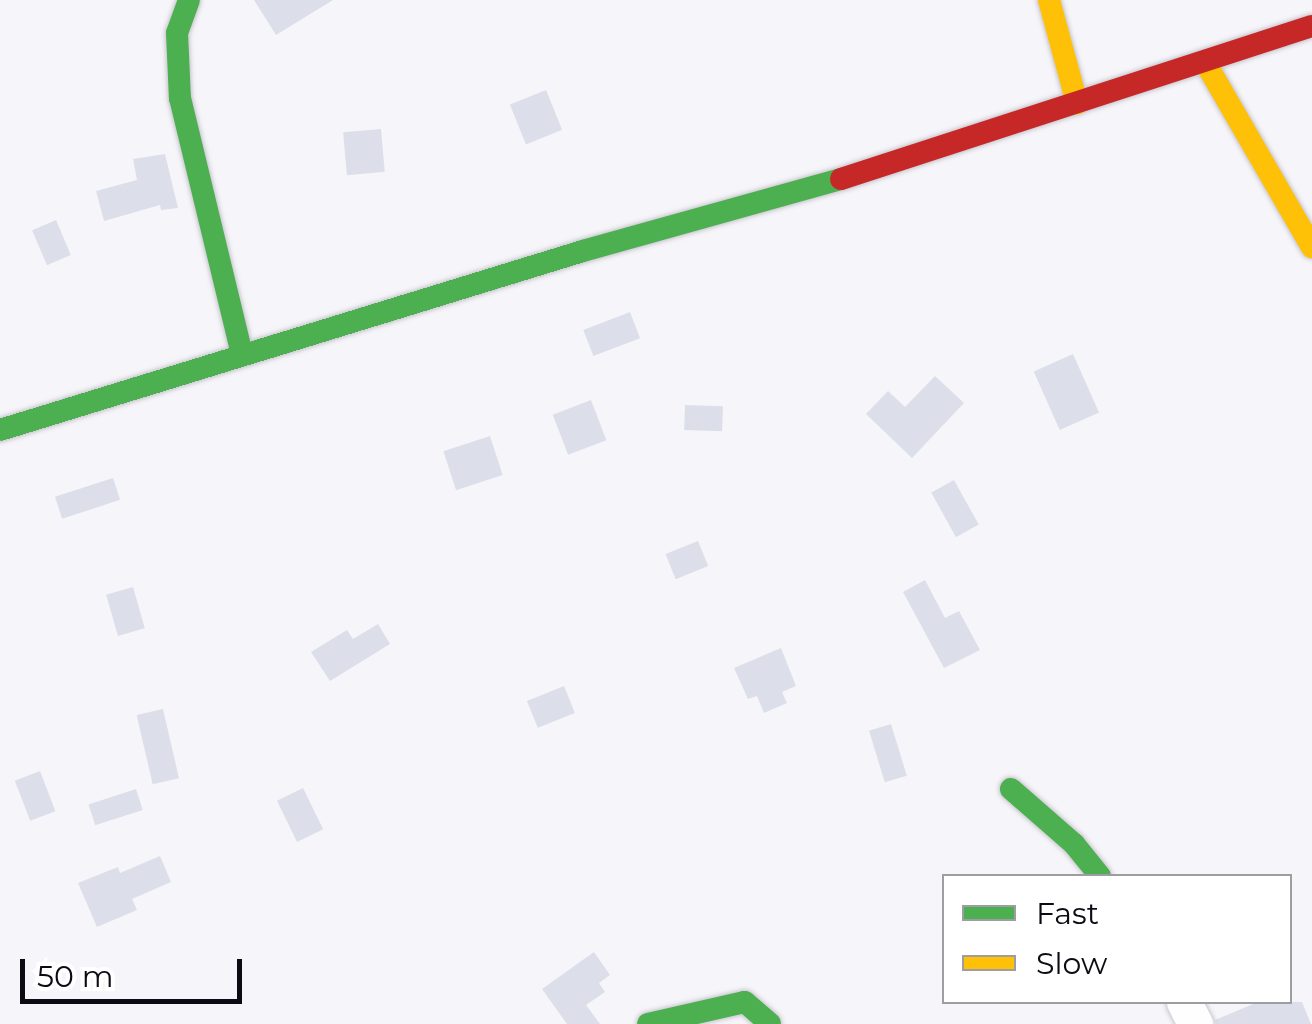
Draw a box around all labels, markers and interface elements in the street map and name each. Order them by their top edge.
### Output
legend [942,874,1292,1004]
text: Fast [1036,895,1099,932]
scale bar [25,939,248,1001]
text: Slow [1036,945,1107,982]
text: 50 m [37,958,114,995]

